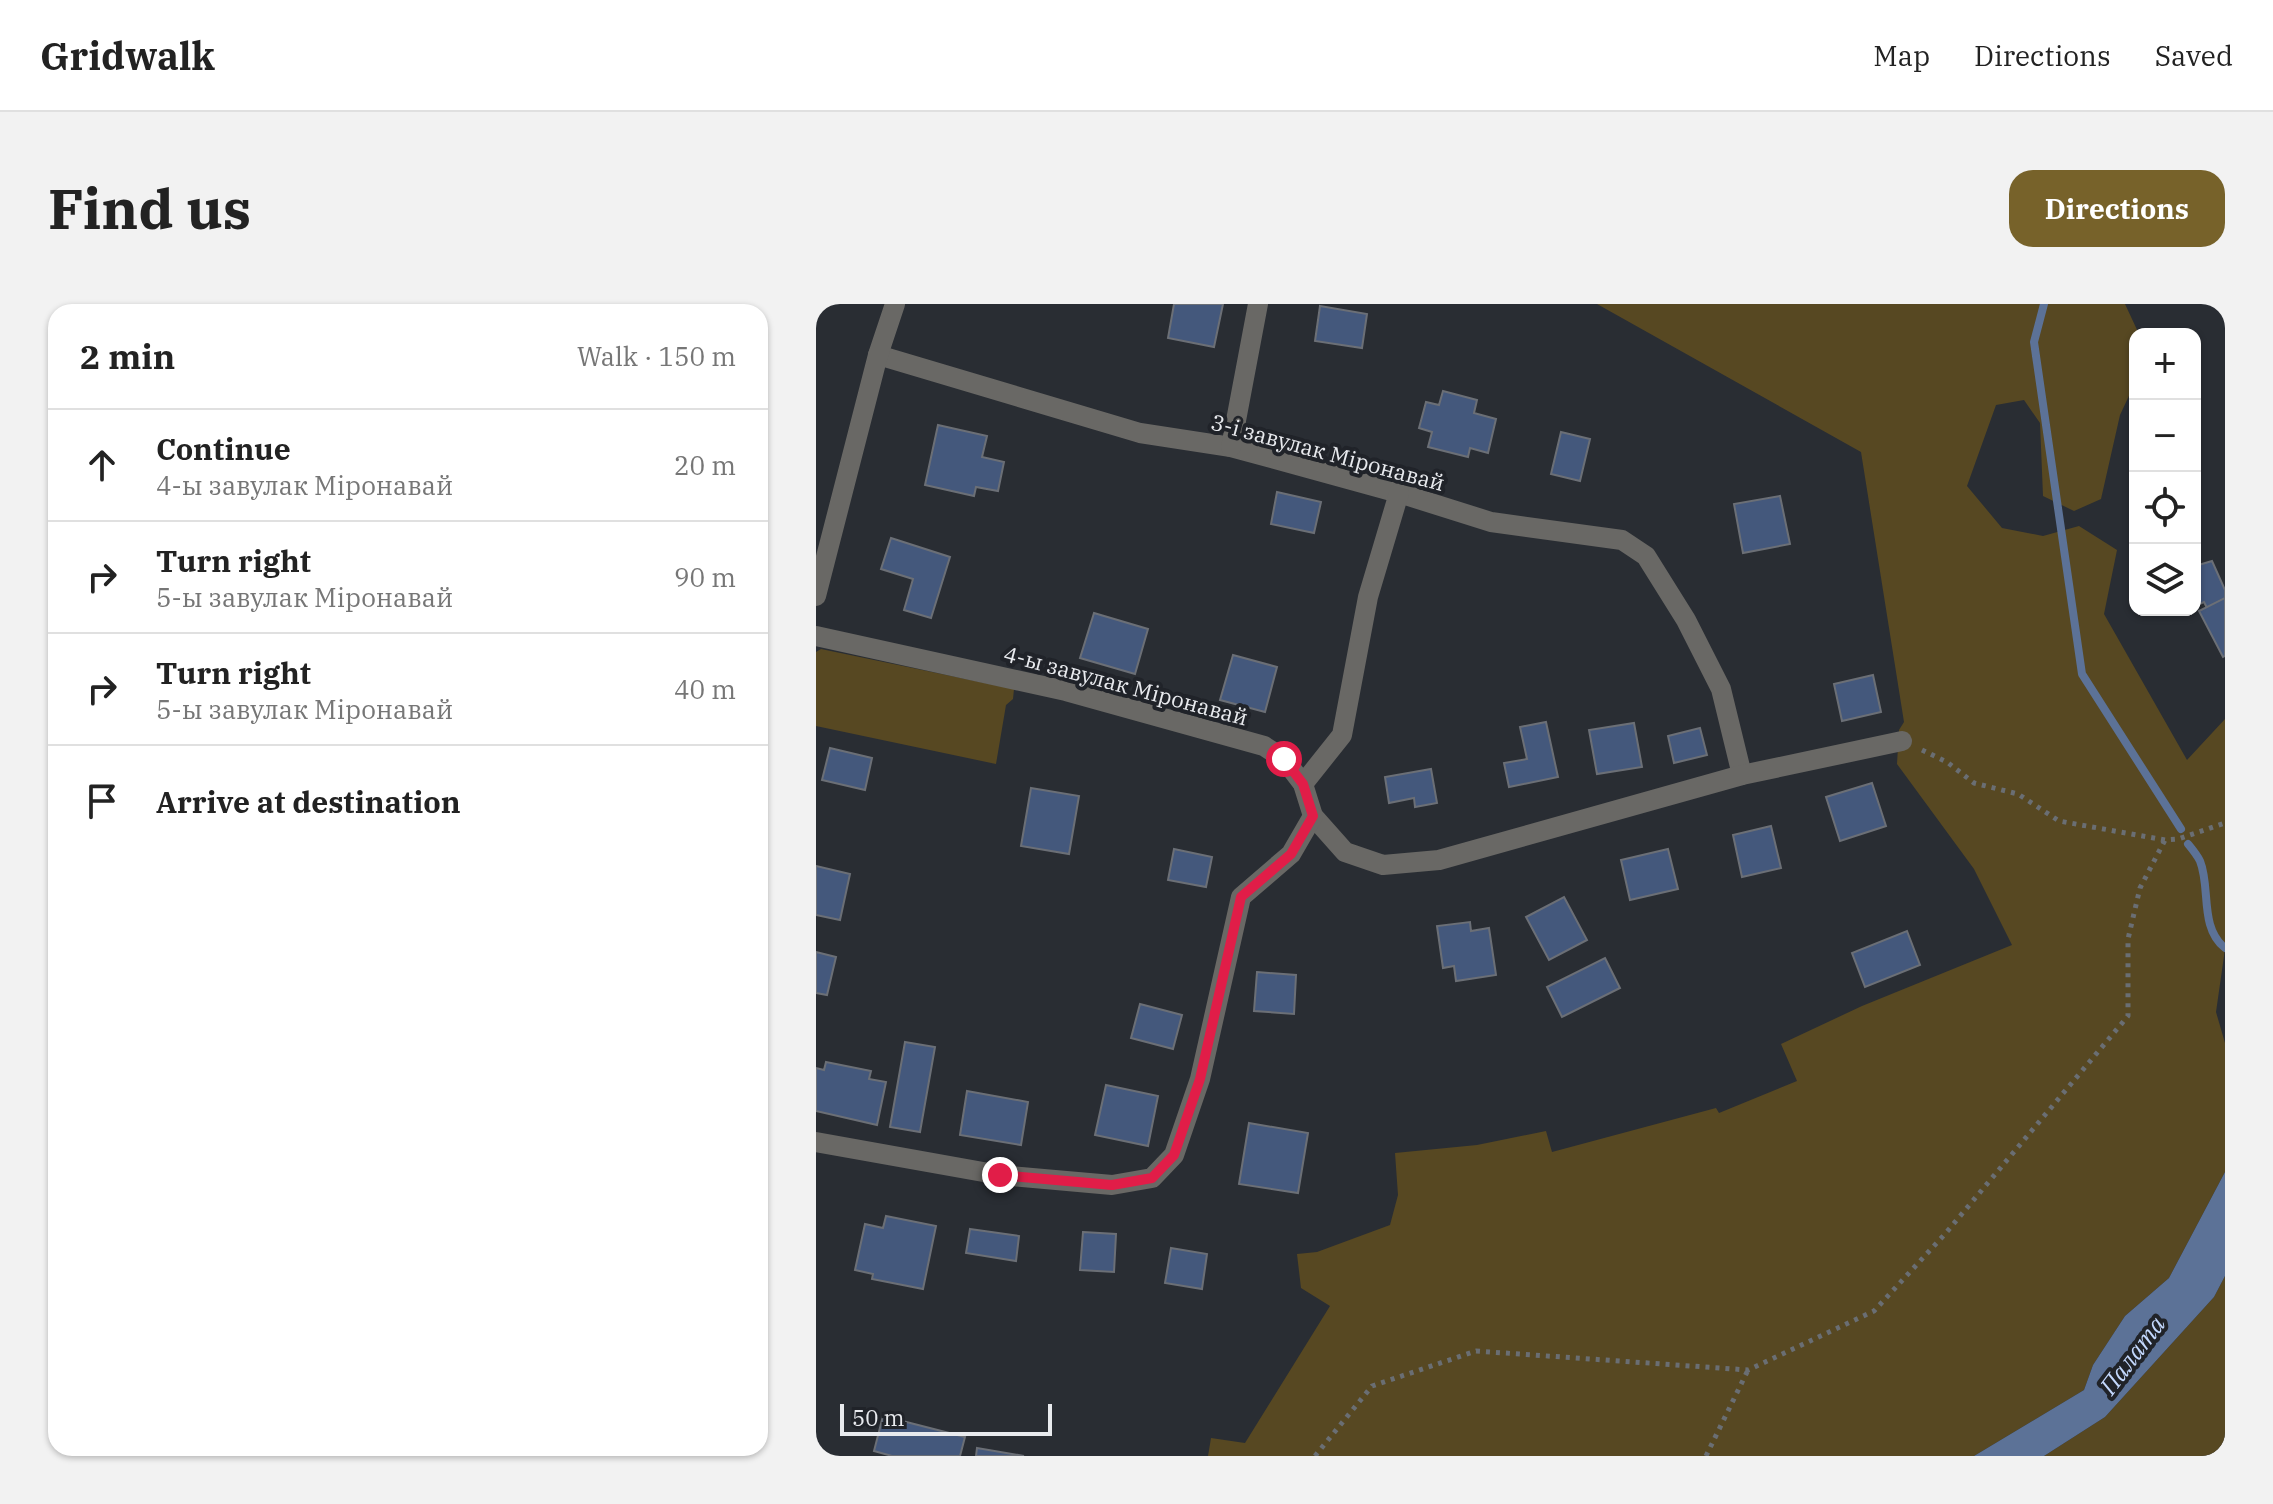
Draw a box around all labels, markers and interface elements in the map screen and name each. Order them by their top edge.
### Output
text: Gridwalk [40,31,215,80]
text: Map [1873,37,1930,74]
text: Directions [1974,37,2111,74]
text: Saved [2155,37,2233,74]
button: Directions [2009,170,2225,247]
text: Find us [48,172,251,244]
map controls [2129,328,2201,616]
button: + [2129,328,2201,400]
text: 2 min [80,334,175,378]
text: Walk · 150 m [577,339,736,373]
button: − [2129,400,2201,472]
street label: 3-і завулак Міронавай [1208,407,1448,497]
text: Continue [156,429,291,468]
icon: ahead [80,443,124,487]
text: 20 m [674,448,736,482]
text: 4-ы завулак Міронавай [156,468,453,502]
button: locate [2129,472,2201,544]
text: Turn right [156,541,311,580]
button: layers [2129,544,2201,616]
icon: right [80,555,124,599]
text: 90 m [674,560,736,594]
text: 5-ы завулак Міронавай [156,580,453,614]
street label: 4-ы завулак Міронавай [1001,638,1251,732]
text: Turn right [156,653,311,692]
icon: right [80,667,124,711]
text: 40 m [674,672,736,706]
text: 5-ы завулак Міронавай [156,692,453,726]
route start [1266,741,1302,777]
icon: arrive [80,779,124,823]
text: Arrive at destination [156,782,461,821]
route end [982,1157,1018,1193]
water label: Палата [2091,1309,2172,1402]
scale bar [840,1400,1052,1436]
text: 50 m [852,1403,904,1432]

